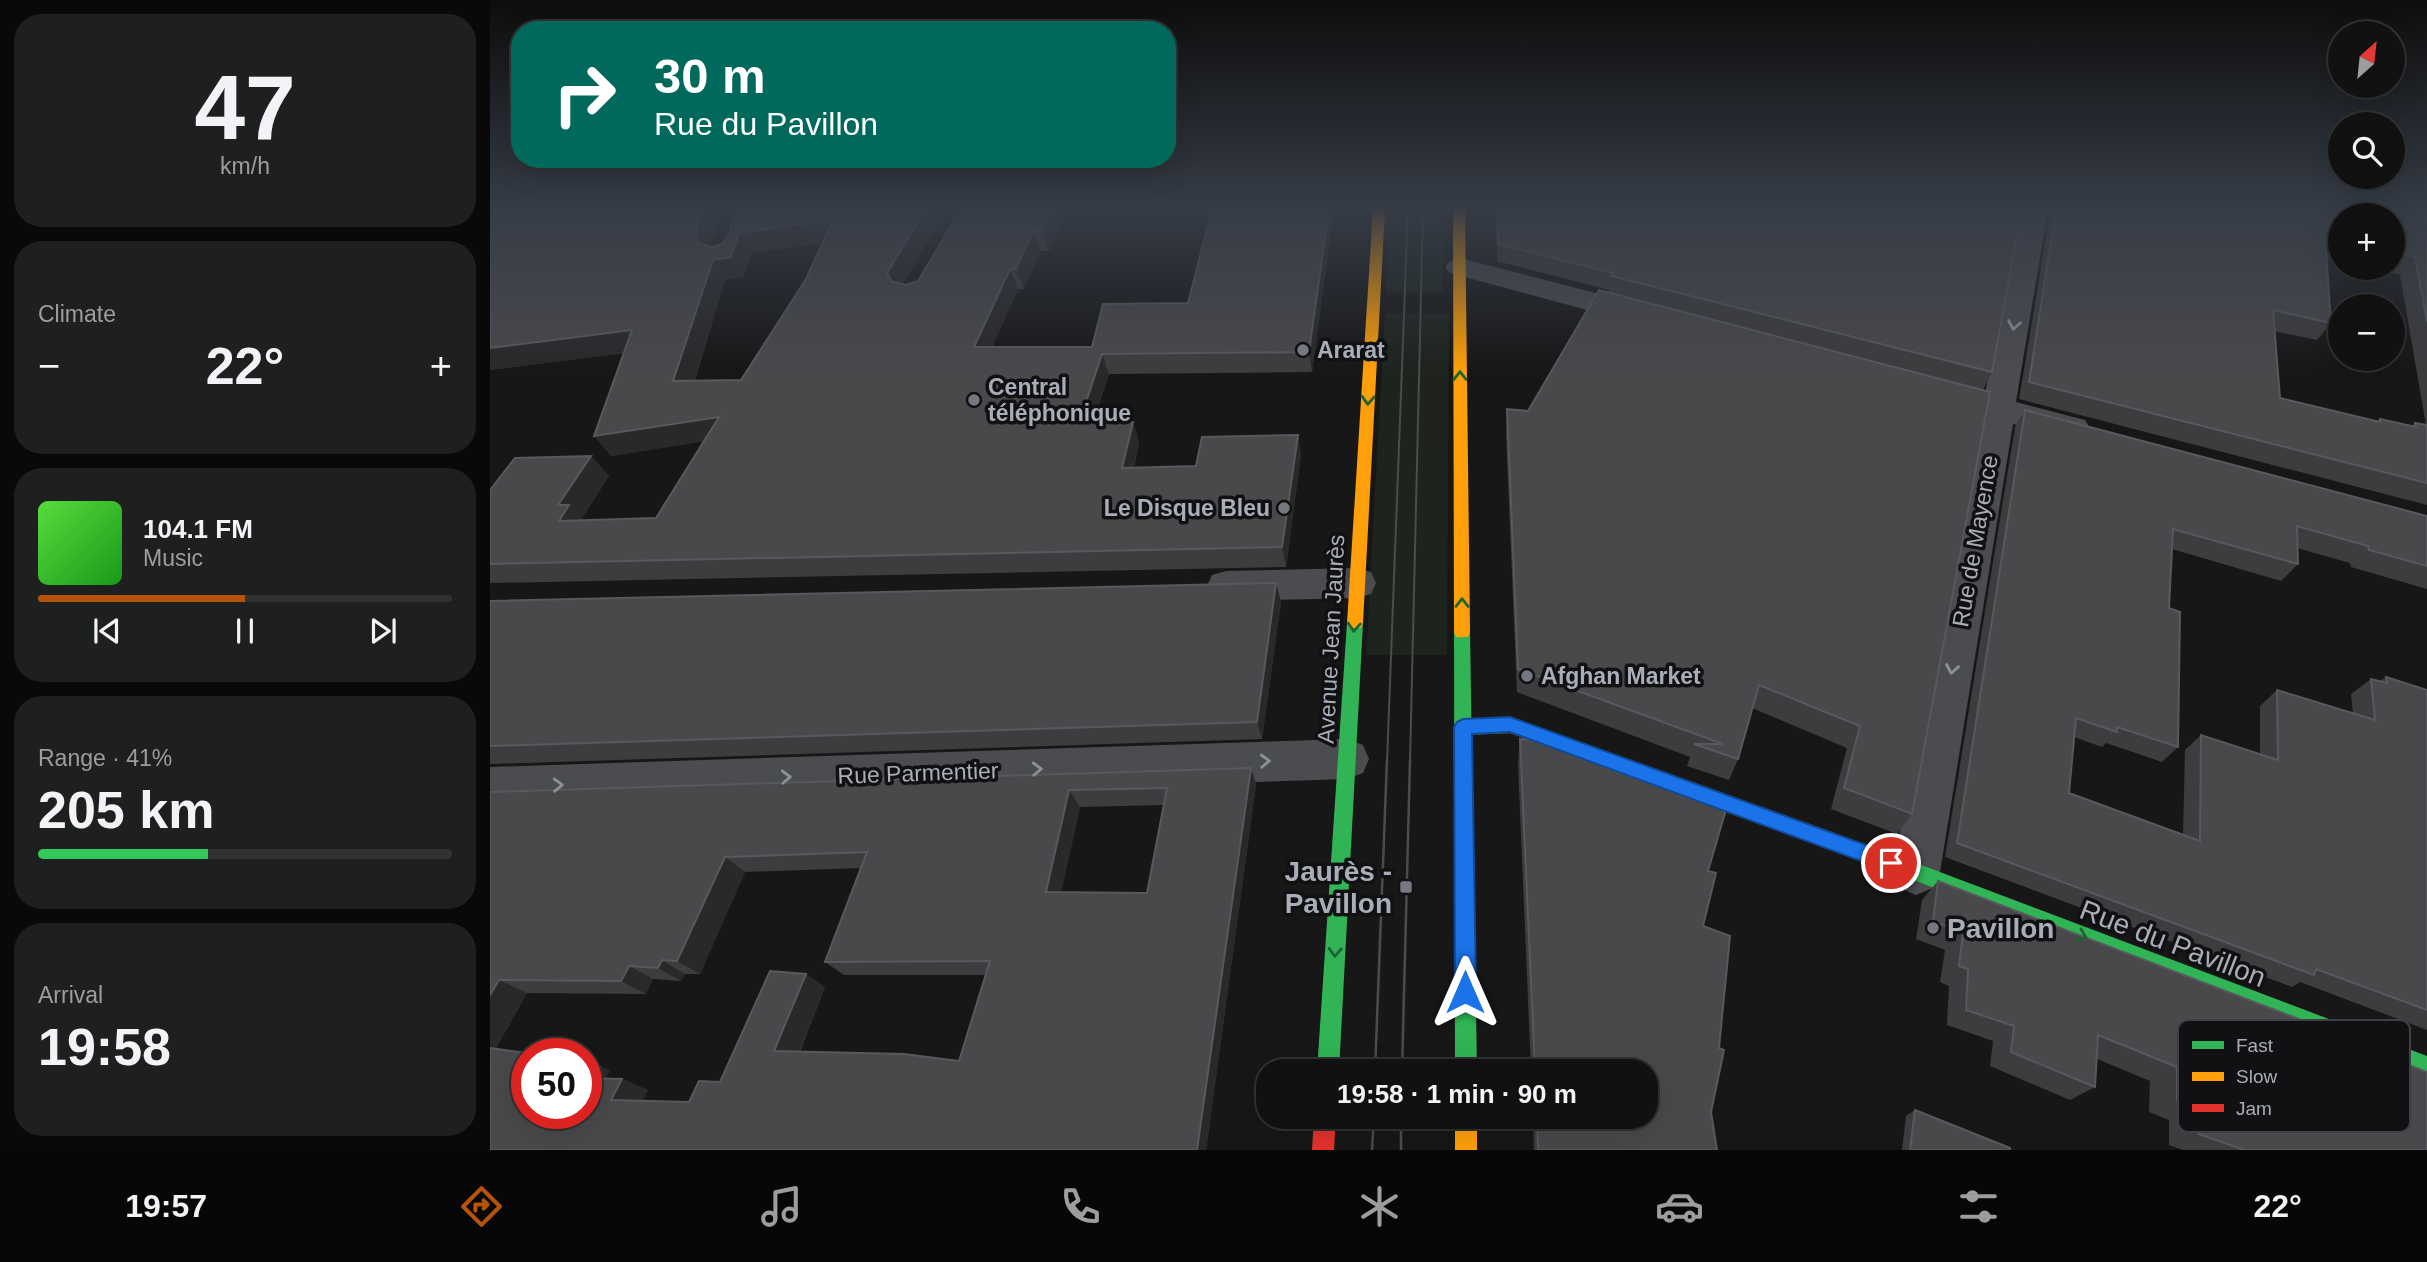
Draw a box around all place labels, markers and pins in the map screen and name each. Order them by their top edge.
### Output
place label: Ararat [1317,337,1385,363]
marker: Ararat [1295,342,1311,358]
place label: Central téléphonique [988,374,1131,426]
marker: Central téléphonique [966,392,982,408]
place label: Le Disque Bleu [1104,495,1270,521]
marker: Le Disque Bleu [1276,500,1292,516]
place label: Afghan Market [1541,663,1701,689]
marker: Afghan Market [1519,668,1535,684]
pin [1861,833,1921,893]
place label: Jaurès - Pavillon [1285,856,1392,919]
marker: Jaurès - Pavillon [1398,879,1414,895]
place label: Pavillon [1947,913,2054,944]
marker: Pavillon [1925,920,1941,936]

